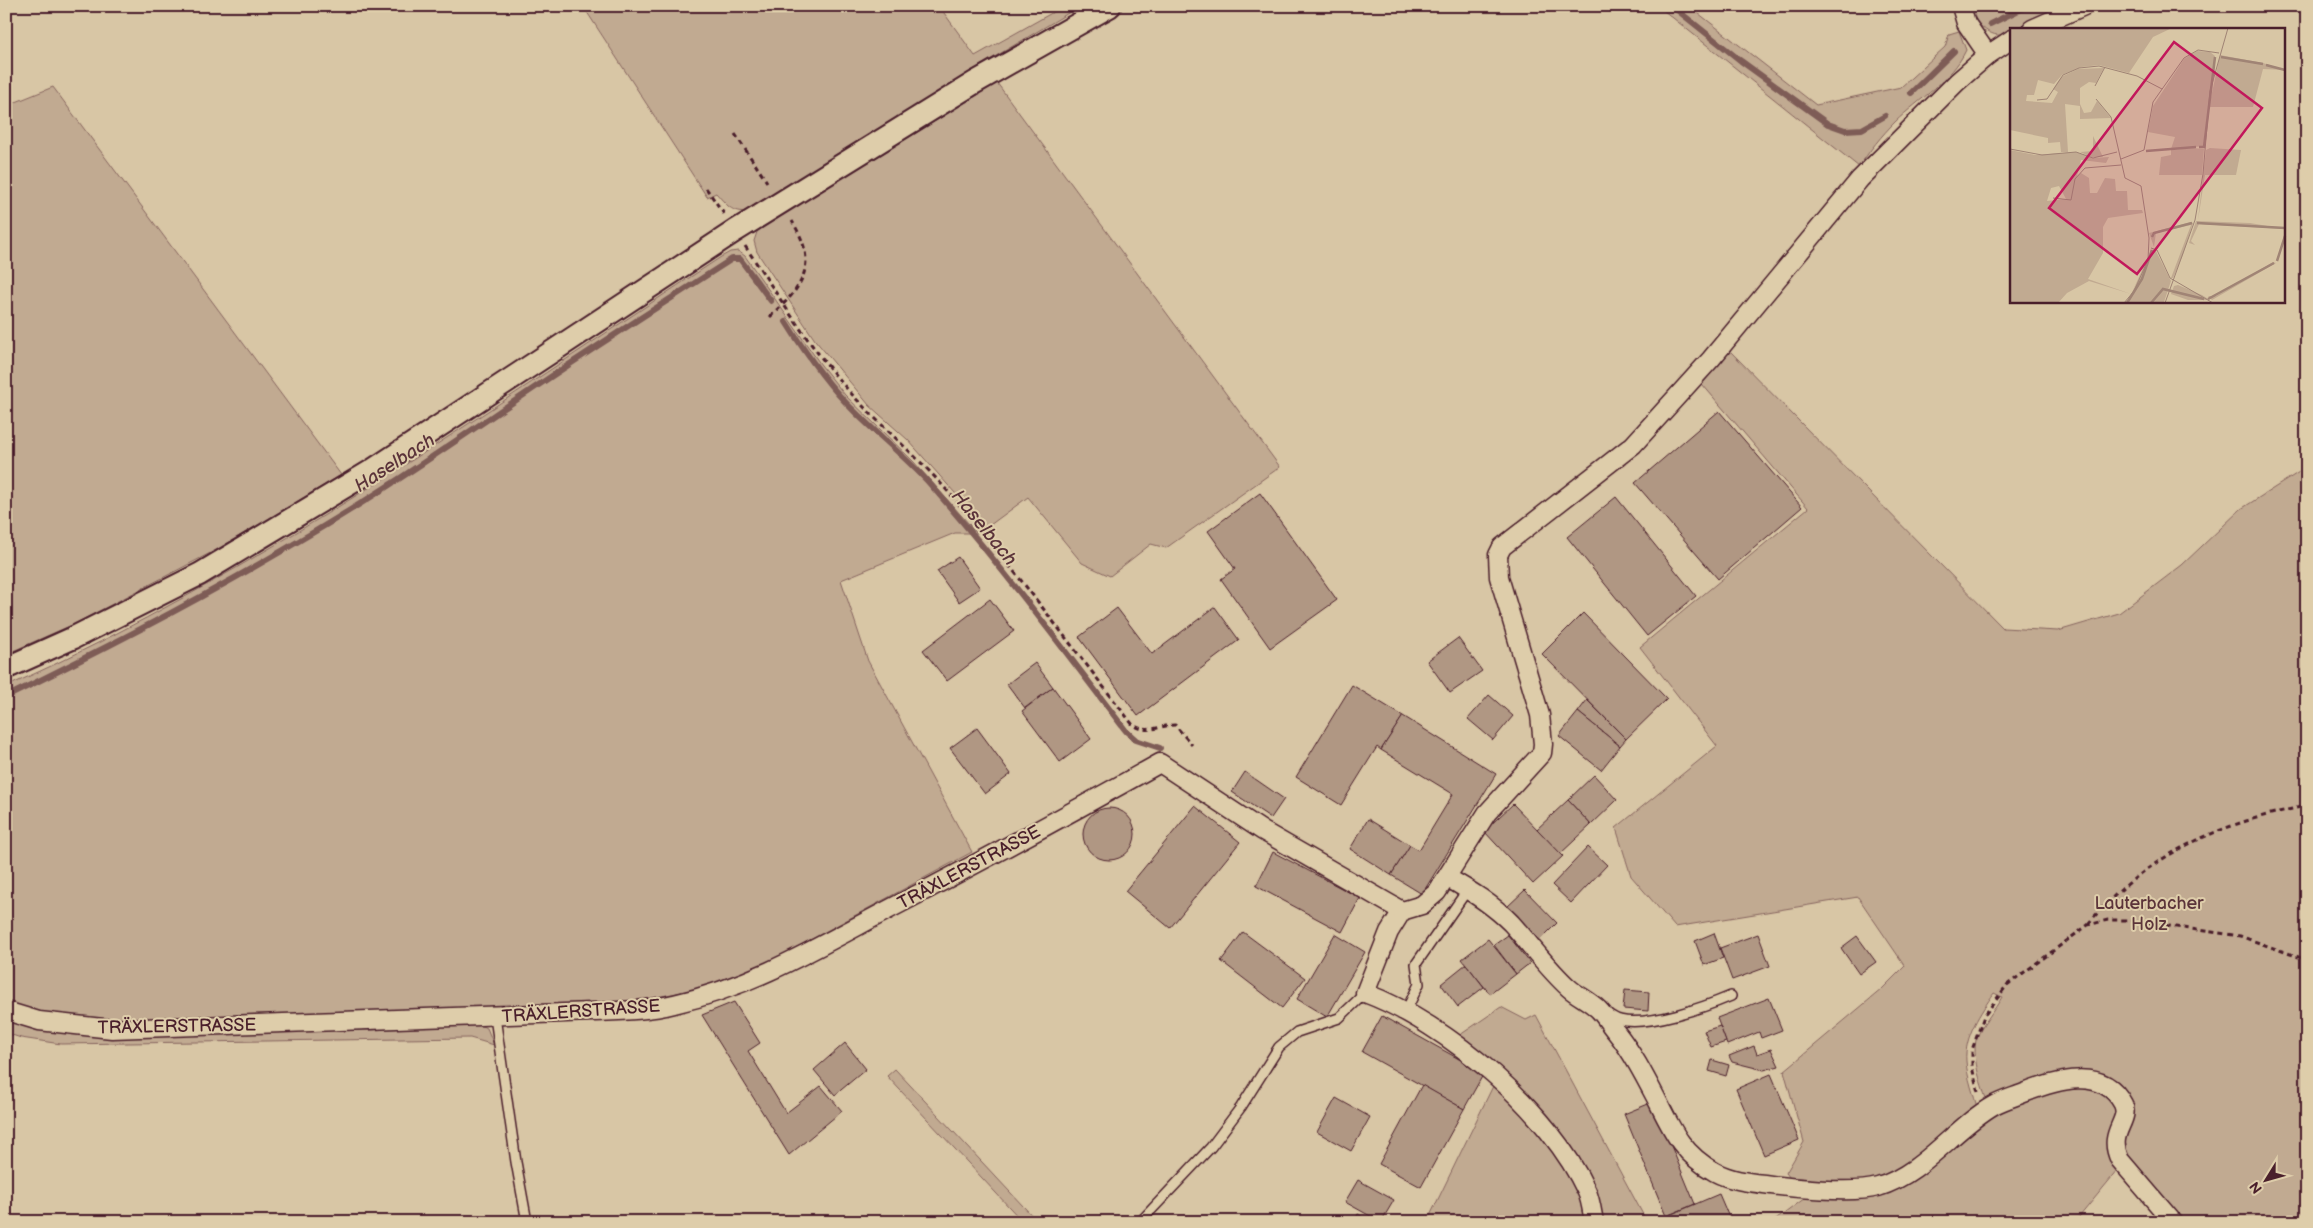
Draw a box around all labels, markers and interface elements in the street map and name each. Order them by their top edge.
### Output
inset map [2010,28,2286,302]
water label: Haselbach [350,429,439,498]
water label: Haselbach [946,485,1022,571]
street label: TRÄXLERSTRASSE [894,820,1044,914]
park label: Lauterbacher Holz [2094,893,2204,935]
street label: TRÄXLERSTRASSE [501,994,661,1028]
street label: TRÄXLERSTRASSE [98,1014,257,1038]
north arrow [2240,1156,2290,1206]
text: N [2246,1178,2266,1197]

